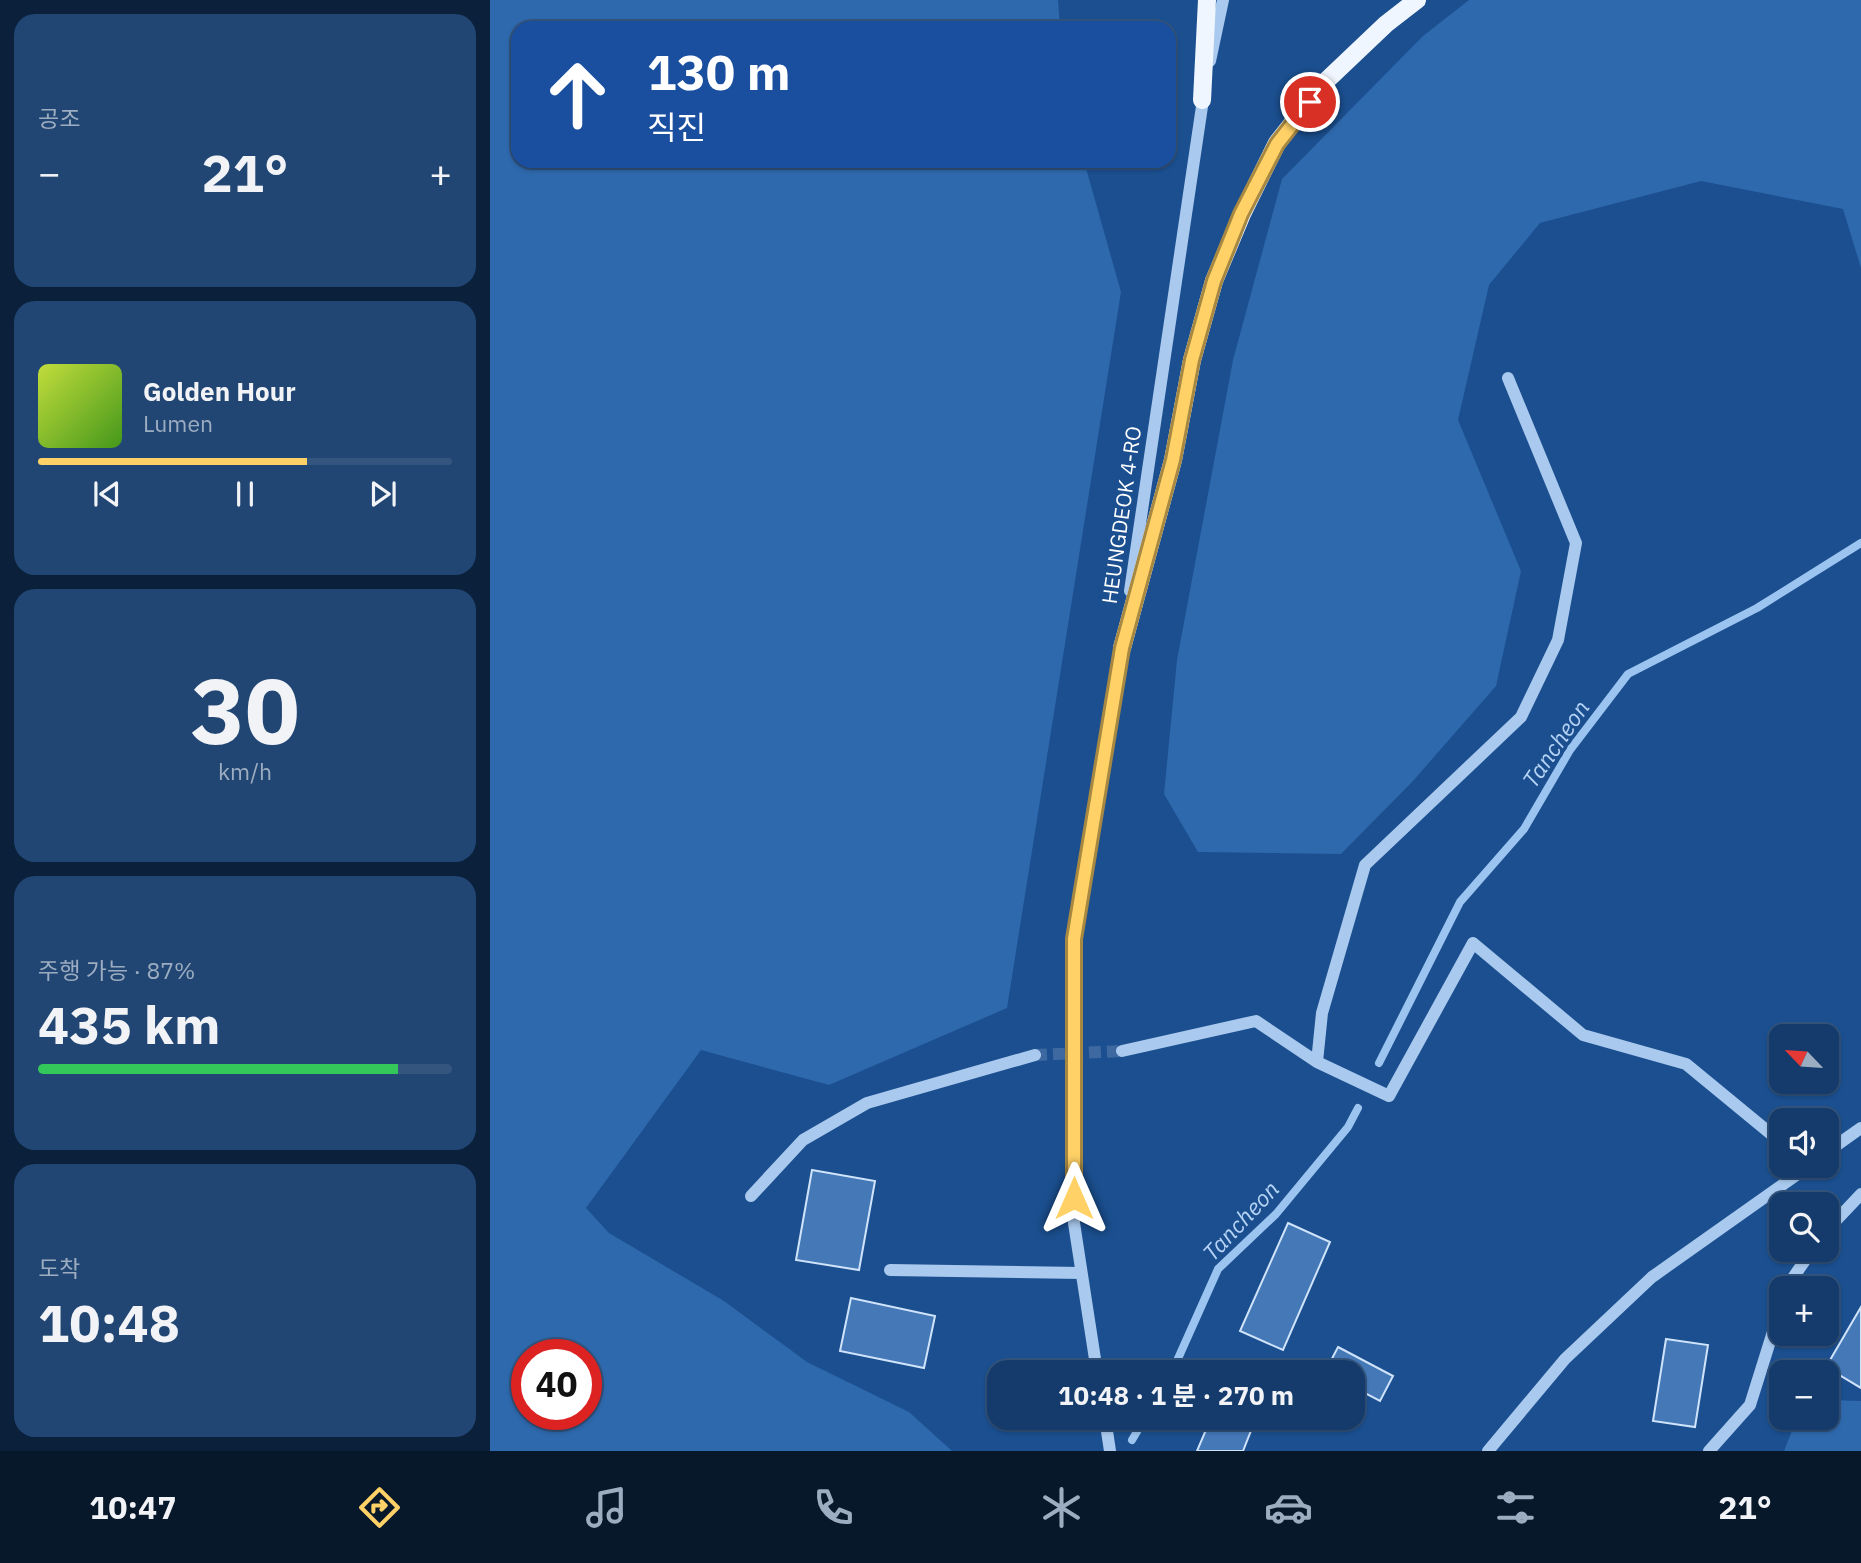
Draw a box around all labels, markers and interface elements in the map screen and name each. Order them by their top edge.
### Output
text: 130 m [647,40,791,103]
icon: ahead [532,49,623,140]
pin [1280,72,1340,132]
icon: arrive [1291,83,1329,121]
text: 공조 [38,103,80,133]
text: 직진 [647,106,706,148]
text: 21° [202,139,288,206]
text: − [38,148,61,197]
text: + [429,148,452,197]
text: Golden Hour [143,374,296,408]
text: Lumen [143,408,213,438]
street label: HEUNGDEOK 4-RO [1095,424,1147,606]
icon: previous [88,475,126,513]
icon: pause [226,475,264,513]
icon: next [364,475,402,513]
text: 30 [190,651,300,769]
water label: Tancheon [1515,694,1595,793]
text: km/h [218,756,272,786]
text: 주행 가능 · 87% [38,955,195,985]
text: 435 km [38,991,220,1058]
north arrow [1769,1024,1839,1094]
map controls [1769,1024,1839,1430]
button: sound [1769,1108,1839,1178]
position arrow [1037,1161,1111,1235]
water label: Tancheon [1195,1174,1285,1267]
button: search [1769,1192,1839,1262]
text: 도착 [38,1253,80,1283]
button: + [1769,1276,1839,1346]
text: 10:48 [38,1289,180,1356]
speed limit sign: 40 [511,1339,602,1430]
button: − [1769,1360,1839,1430]
text: 10:48 · 1 분 · 270 m [1058,1378,1294,1412]
icon: directions [355,1483,404,1532]
icon: music [582,1483,631,1532]
icon: phone [809,1483,858,1532]
icon: climate [1037,1483,1086,1532]
icon: car [1264,1483,1313,1532]
icon: filters [1491,1483,1540,1532]
text: 10:47 [89,1486,177,1528]
text: 21° [1718,1486,1772,1528]

